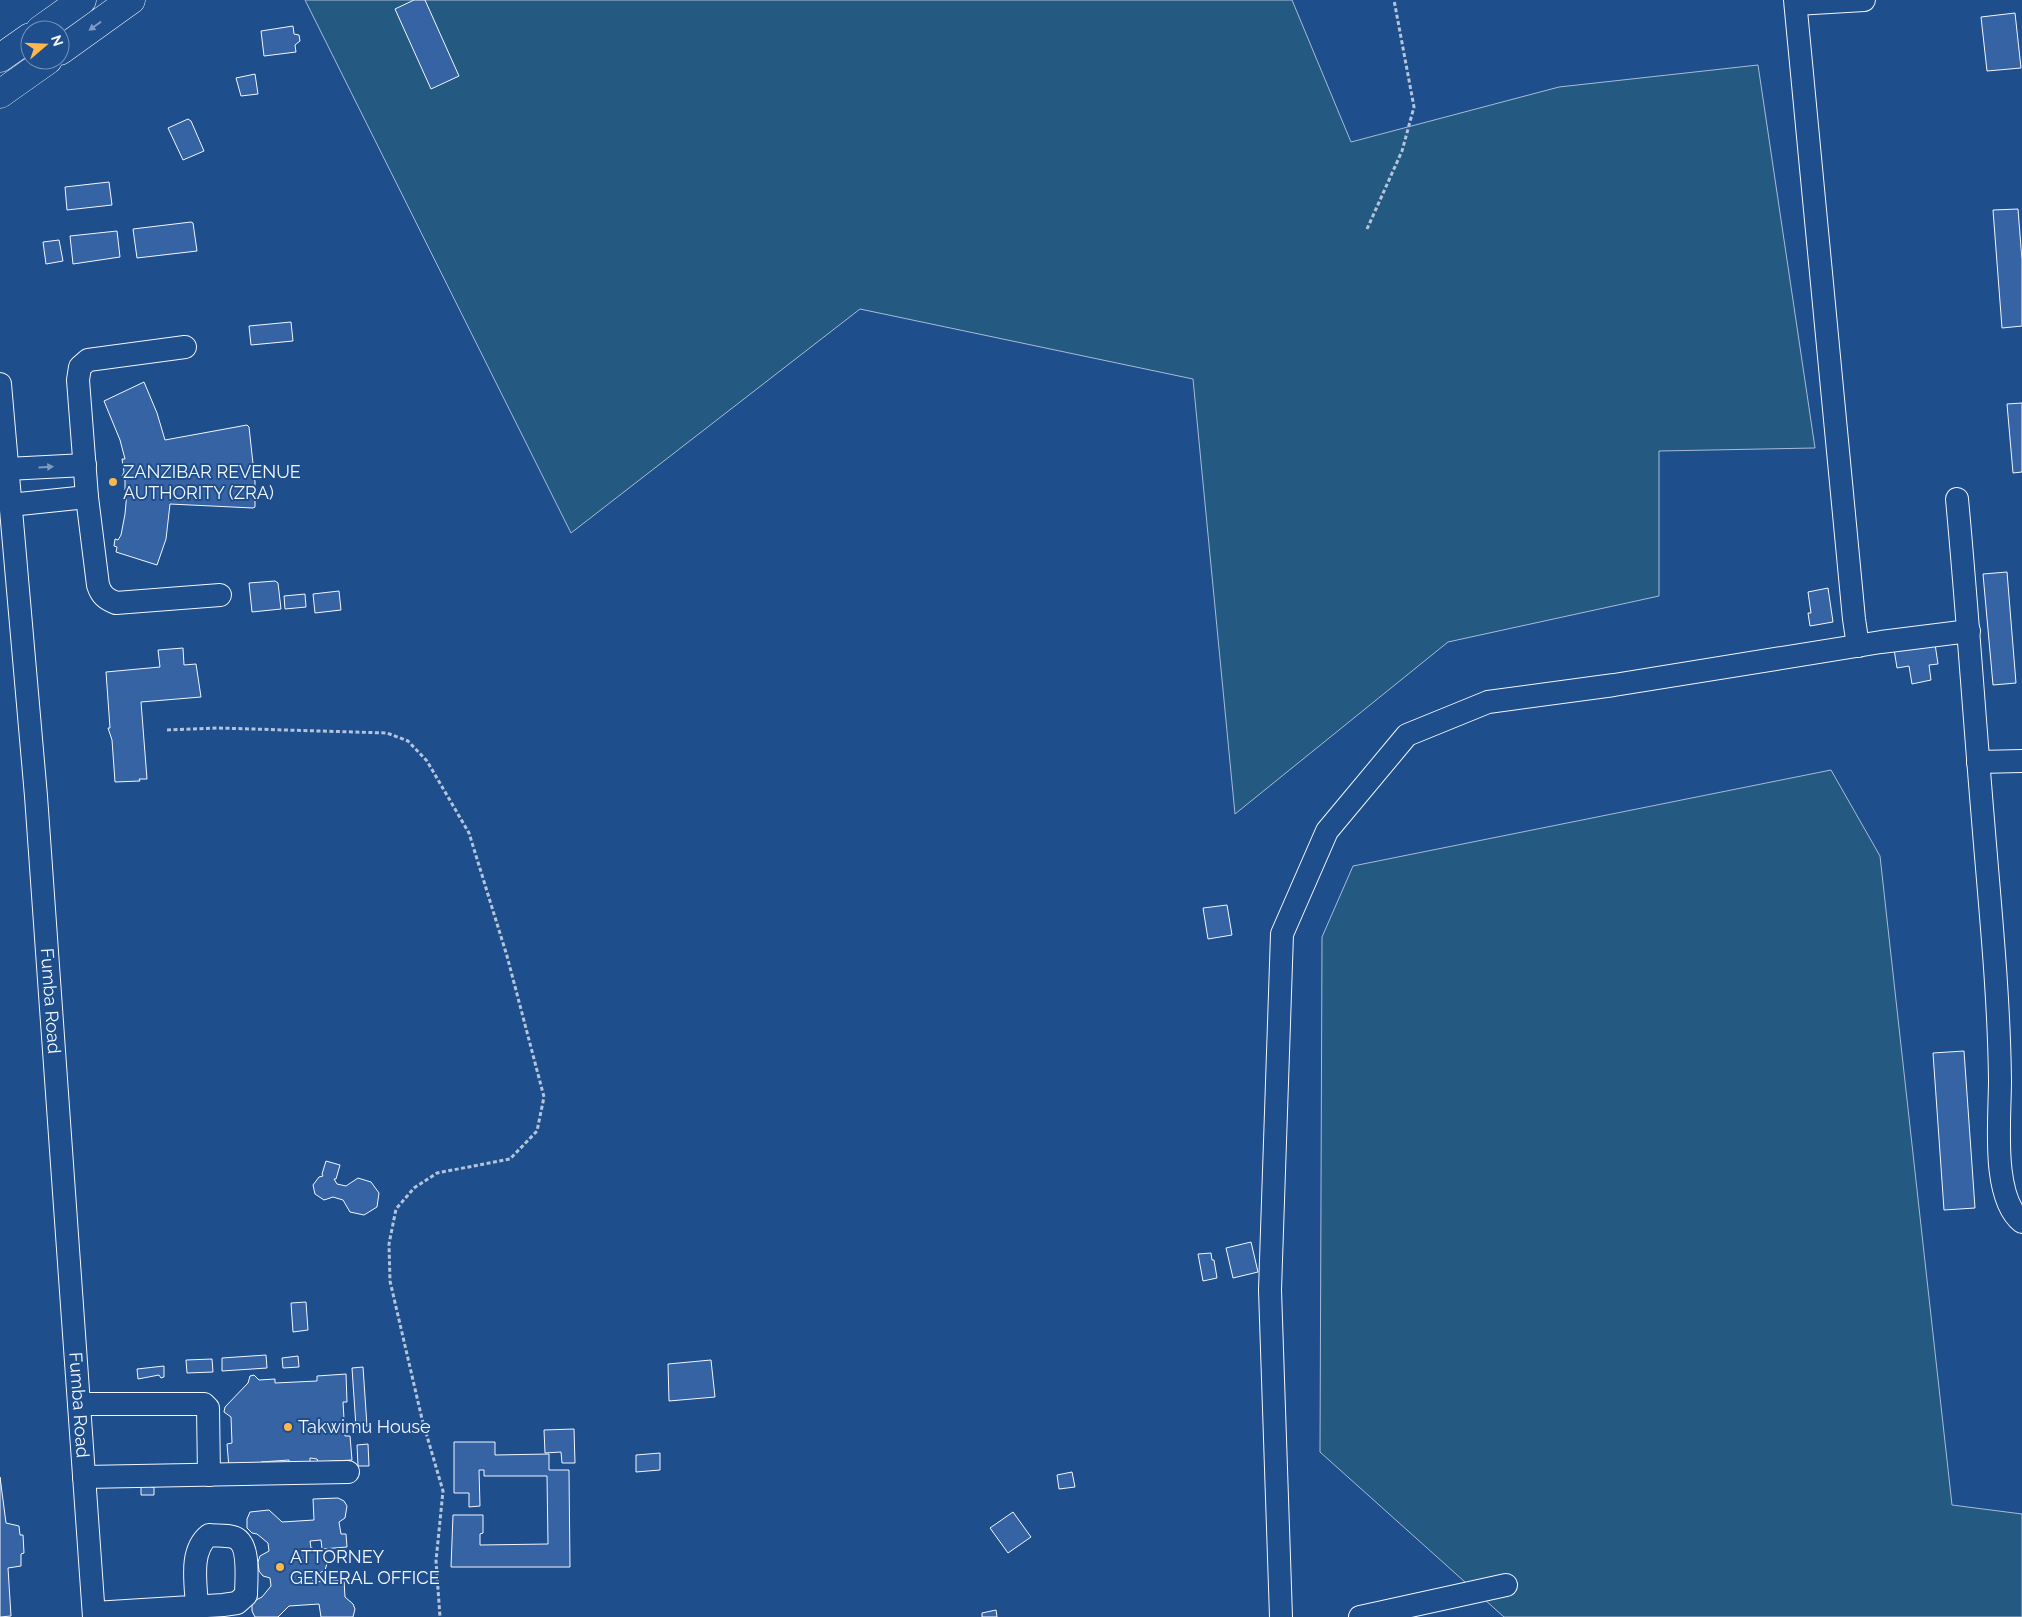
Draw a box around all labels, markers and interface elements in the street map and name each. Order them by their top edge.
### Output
north arrow [20,20,70,70]
one-way arrow [88,21,102,31]
text: N [48,33,67,48]
place label: ZANZIBAR REVENUE AUTHORITY (ZRA) [123,461,301,503]
one-way arrow [38,462,54,470]
marker: ZANZIBAR REVENUE AUTHORITY (ZRA) [107,476,119,488]
street label: Fumba Road [37,947,65,1054]
street label: Fumba Road [65,1351,94,1458]
place label: Takwimu House [298,1416,431,1437]
marker: Takwimu House [282,1421,294,1433]
place label: ATTORNEY GENERAL OFFICE [290,1546,440,1588]
marker: ATTORNEY GENERAL OFFICE [274,1561,286,1573]

